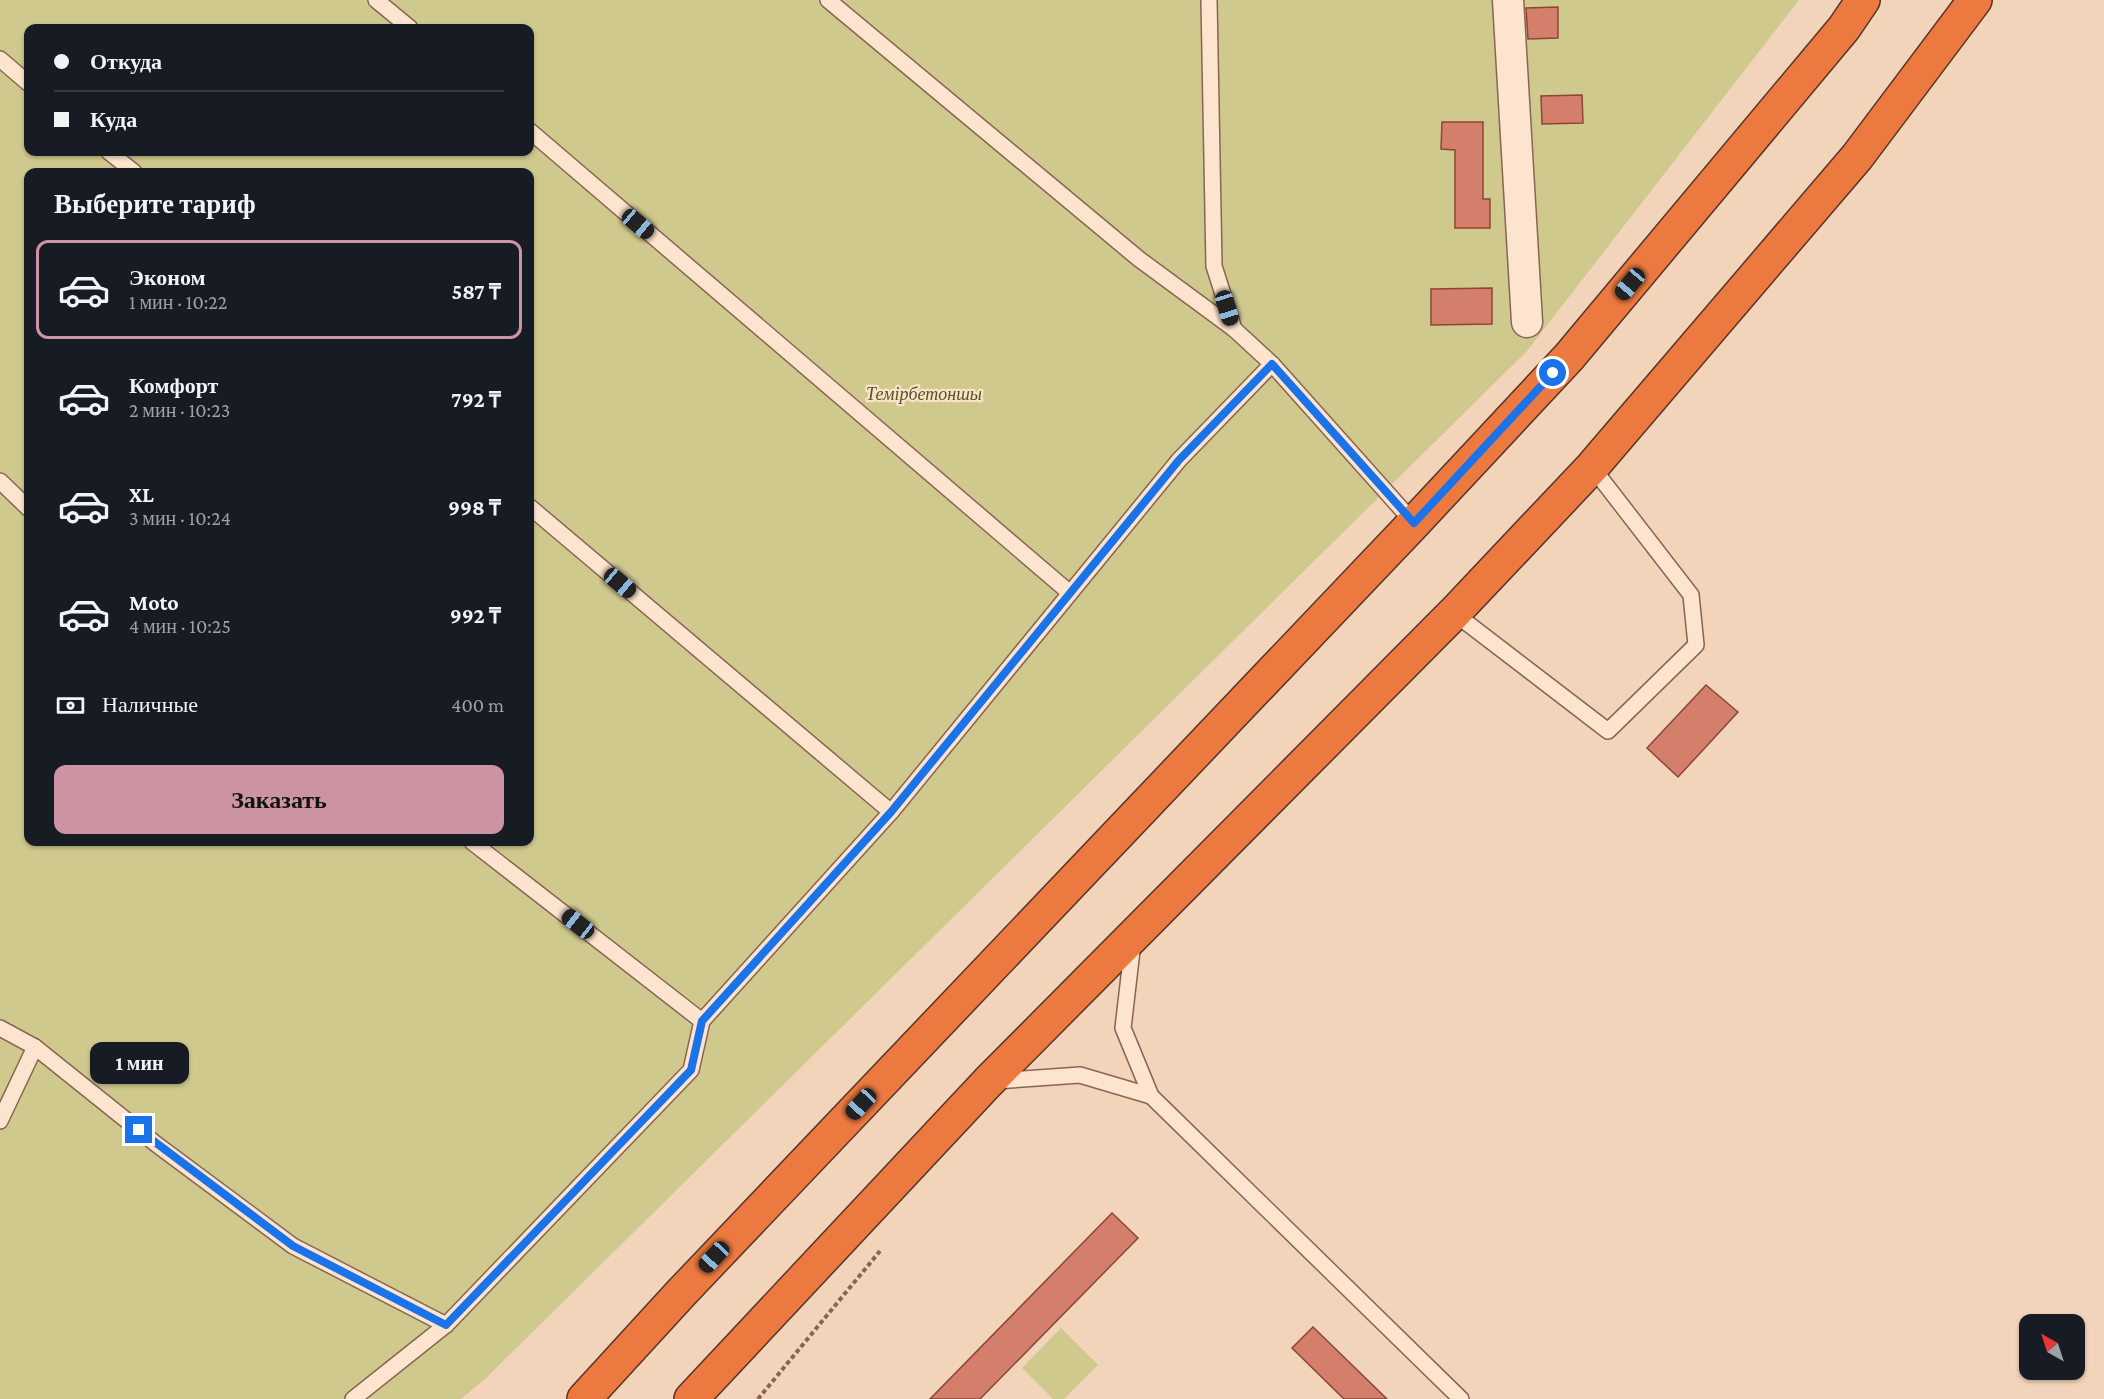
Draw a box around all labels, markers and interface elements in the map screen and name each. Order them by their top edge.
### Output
text: Откуда [90,49,162,74]
text: Куда [90,107,137,132]
text: Выберите тариф [54,189,256,219]
car [618,206,658,242]
icon: car [57,263,111,317]
car [1612,264,1648,304]
text: Эконом [129,265,206,290]
text: 587 ₸ [451,279,501,304]
car [1213,288,1241,328]
text: 1 мин · 10:22 [129,291,227,313]
route start [1539,359,1566,386]
icon: car [57,371,111,425]
text: Комфорт [129,373,218,398]
park label: Темірбетоншы [866,384,982,404]
text: 792 ₸ [451,387,501,412]
text: 2 мин · 10:23 [129,399,230,421]
icon: car [57,479,111,533]
text: XL [129,482,154,507]
text: 998 ₸ [448,495,501,520]
text: 3 мин · 10:24 [129,507,231,529]
car [600,565,640,601]
icon: car [57,587,111,641]
text: Moto [129,590,179,615]
text: 992 ₸ [450,603,501,628]
text: 4 мин · 10:25 [129,615,231,637]
icon: cash [54,689,87,722]
text: Наличные [102,692,198,717]
text: 400 m [451,694,504,716]
button: Заказать [54,765,504,834]
car [558,906,598,942]
callout: 1 мин [90,1043,188,1085]
text: 1 мин [116,1052,164,1074]
car [842,1085,880,1123]
route end [125,1116,152,1143]
car [695,1238,733,1276]
north arrow [2019,1314,2085,1380]
map controls [2019,1314,2085,1380]

